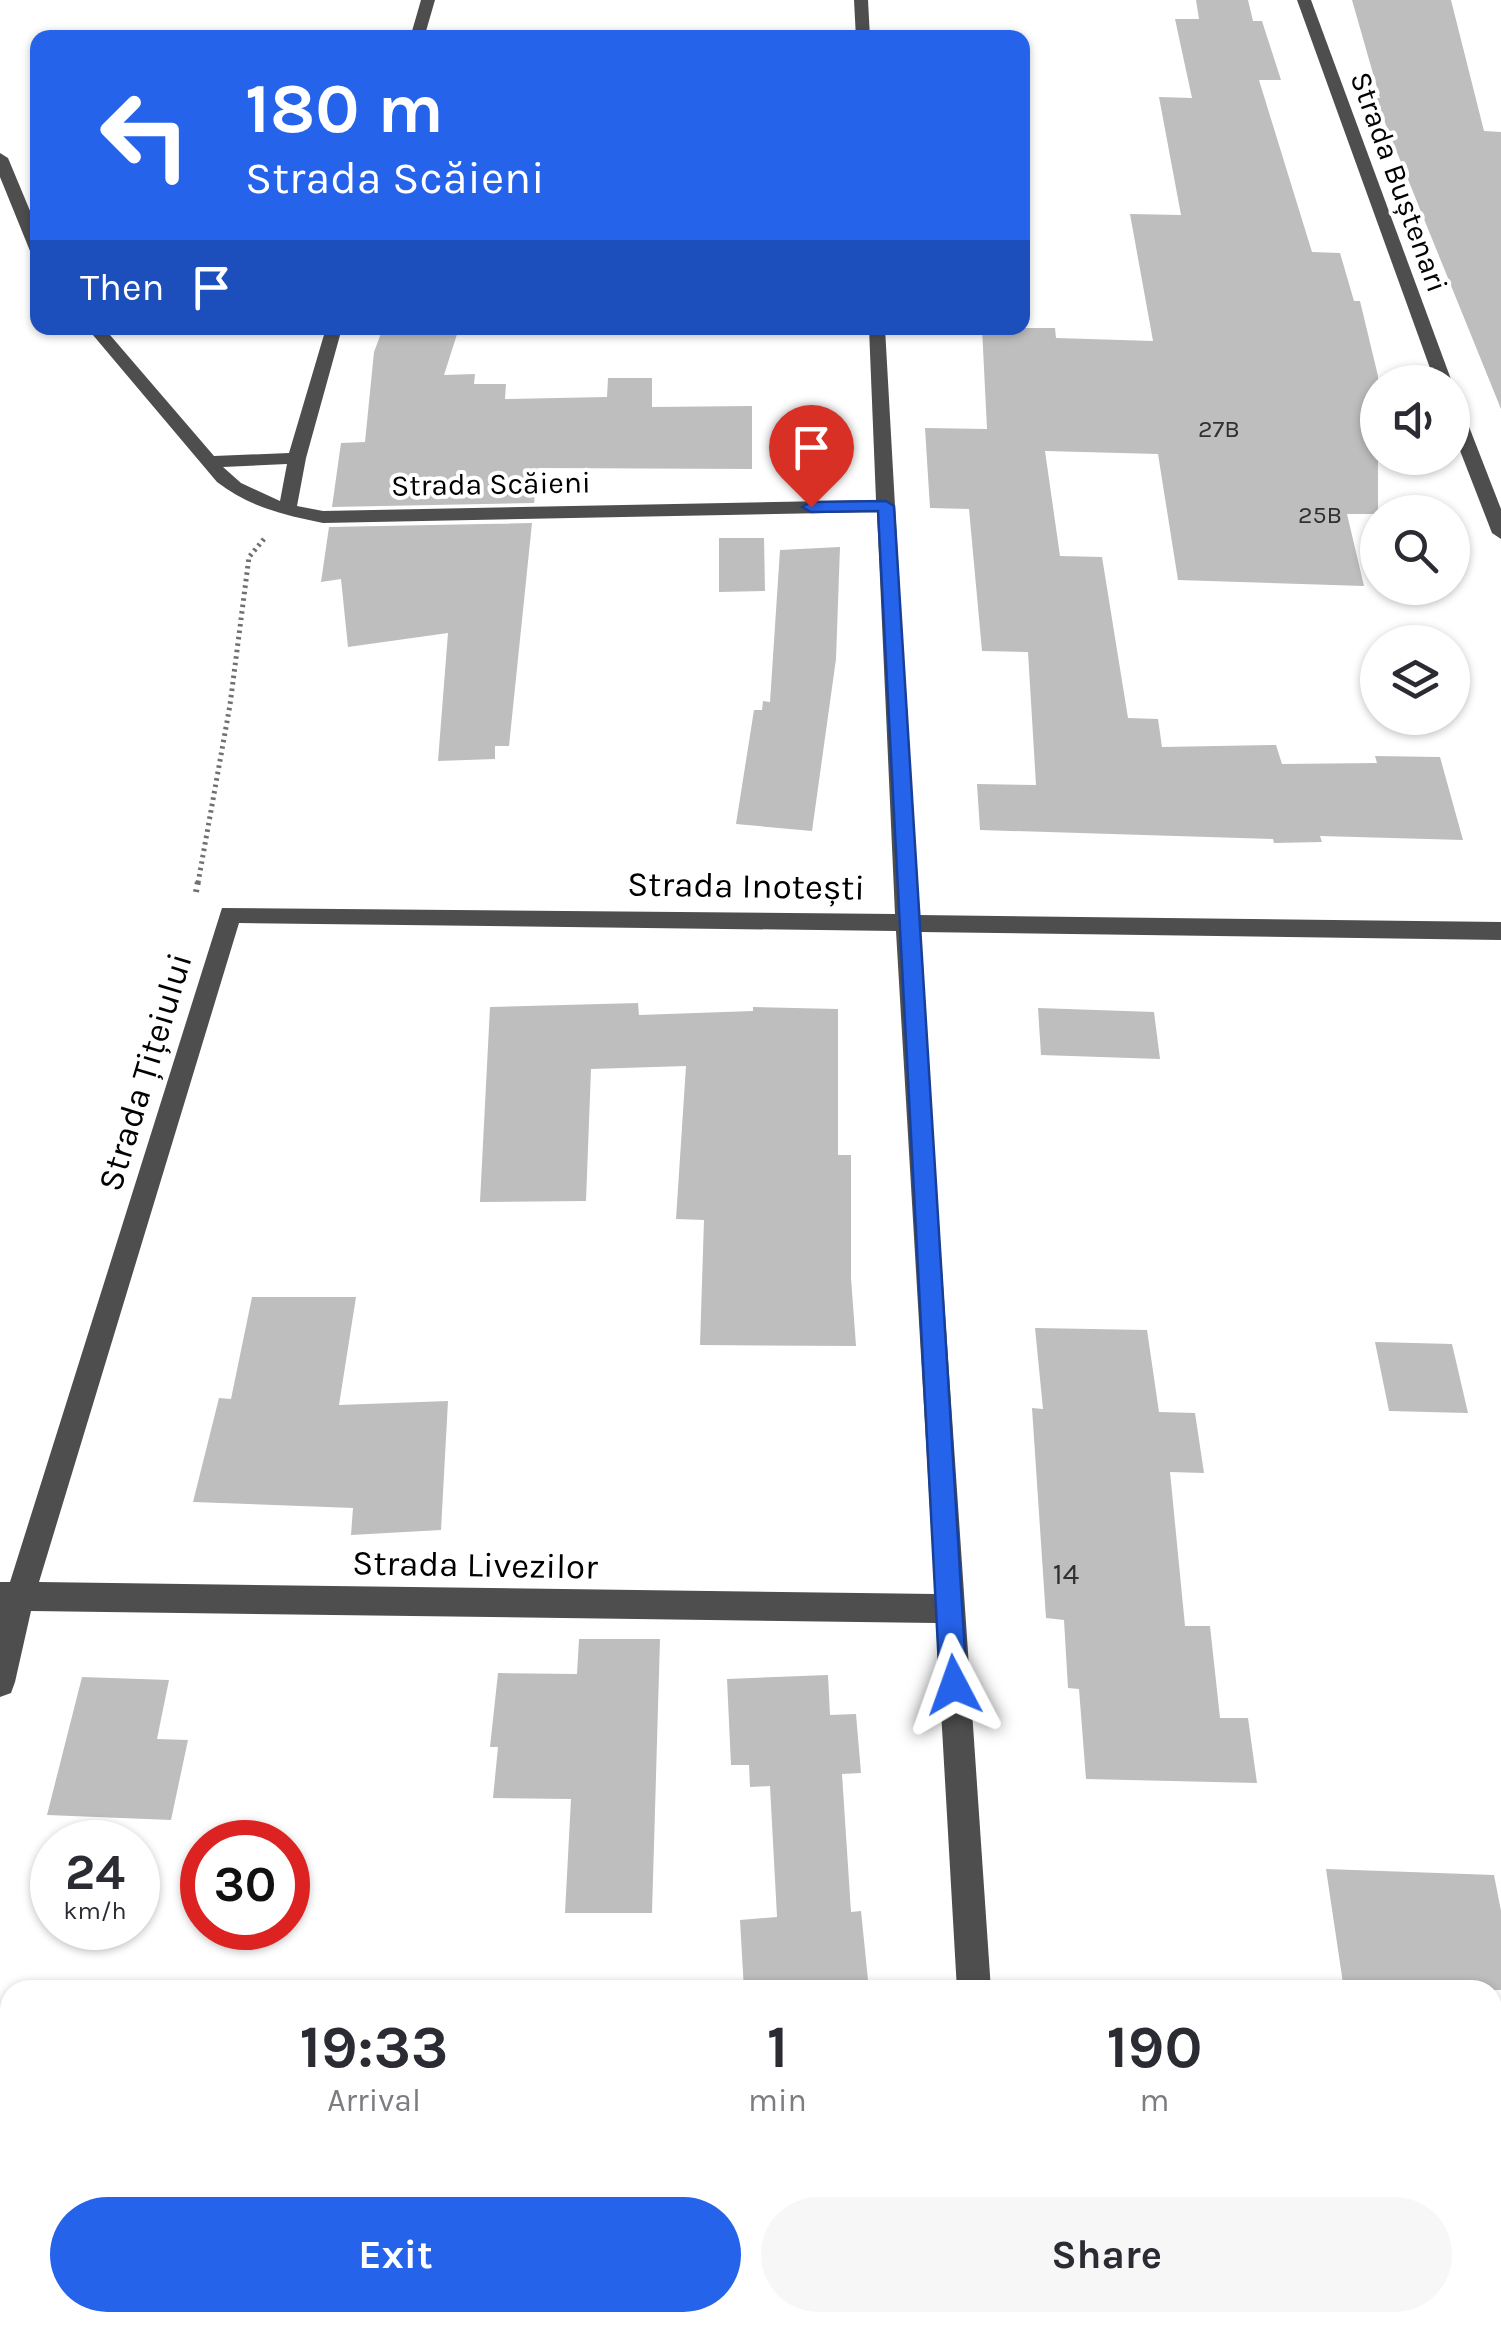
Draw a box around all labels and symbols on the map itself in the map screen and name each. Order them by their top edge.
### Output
street label: Strada Buștenari [1342,67,1456,297]
pin [769,405,854,508]
house number: 27B [1198,414,1240,443]
street label: Strada Scăieni [391,464,591,504]
house number: 25B [1298,500,1342,529]
street label: Strada Inotești [627,863,865,909]
street label: Strada Țițeiului [89,948,201,1196]
street label: Strada Livezilor [352,1542,598,1588]
house number: 14 [1053,1556,1080,1592]
position arrow [902,1633,1006,1737]
speed limit sign: 30 [180,1820,310,1950]

